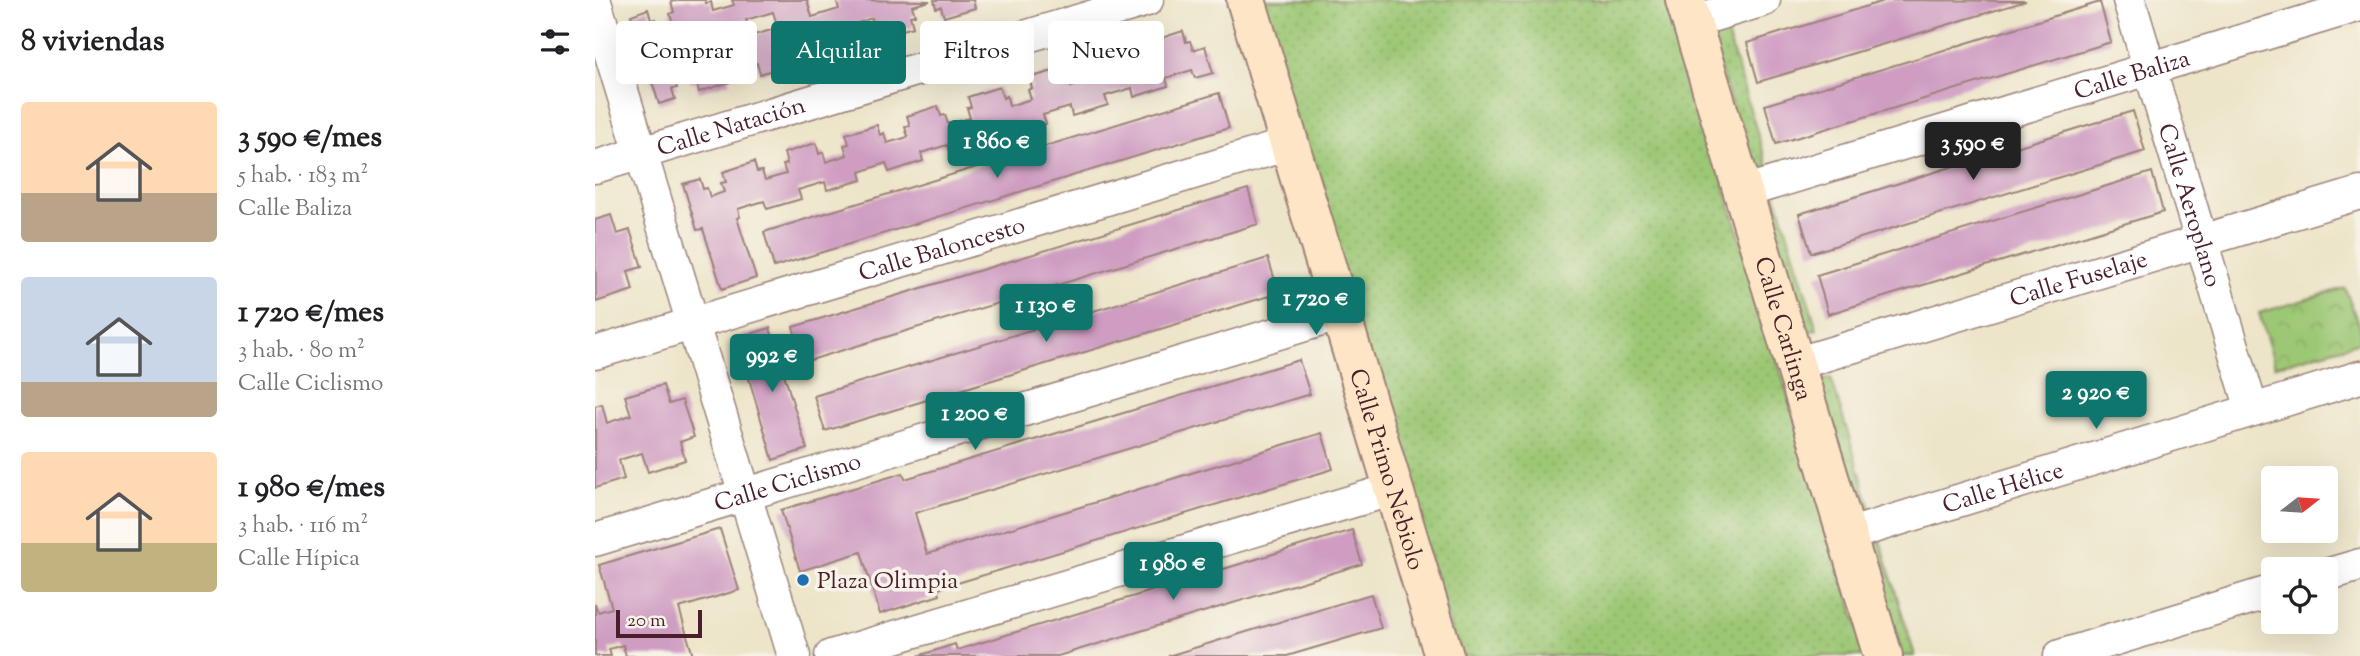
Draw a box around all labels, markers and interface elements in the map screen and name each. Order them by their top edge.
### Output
text: 8 viviendas [21,21,165,64]
chip: Comprar [616,21,757,84]
chip: Alquilar [771,21,906,84]
chip: Filtros [920,21,1034,84]
chip: Nuevo [1048,21,1164,84]
icon: filters [536,23,574,61]
street label: Calle Baliza [2070,43,2194,110]
street label: Calle Natación [653,89,810,166]
text: 3 590 €/mes [238,117,382,160]
pin: 1 860 € [932,120,1062,180]
street label: Calle Aeroplano [2148,120,2229,291]
pin: 3 590 € [1908,122,2038,182]
text: 1 860 € [964,126,1030,159]
text: 3 590 € [1941,128,2005,161]
icon: home [77,130,161,214]
text: 5 hab. · 183 m² [238,160,368,193]
text: Calle Baliza [238,193,352,226]
street label: Calle Baloncesto [855,209,1030,292]
street label: Calle Fuselaje [2006,243,2152,317]
street label: Calle Carlinga [1744,253,1820,405]
pin: 1 720 € [1251,278,1381,337]
text: 1 720 € [1283,283,1349,316]
pin: 1 130 € [981,284,1111,344]
text: 1 130 € [1016,290,1076,323]
text: 1 720 €/mes [238,292,384,335]
icon: home [77,305,161,389]
pin: 992 € [723,334,821,394]
text: 3 hab. · 80 m² [238,335,365,368]
text: 992 € [746,340,798,373]
street label: Calle Primo Nebiolo [1339,365,1432,575]
text: Calle Ciclismo [238,368,383,401]
pin: 2 920 € [2031,372,2161,431]
text: 2 920 € [2062,377,2130,410]
pin: 1 200 € [910,392,1040,452]
text: 1 200 € [942,398,1008,431]
street label: Calle Ciclismo [710,445,865,522]
street label: Calle Hélice [1939,454,2068,524]
north arrow [2261,466,2338,542]
map controls [2261,466,2338,634]
text: 1 980 €/mes [238,467,385,510]
icon: home [77,480,161,564]
text: 3 hab. · 116 m² [238,510,368,543]
pin: 1 980 € [1108,542,1238,602]
text: Calle Hípica [238,543,360,576]
text: 1 980 € [1140,548,1206,581]
button: locate [2261,557,2338,634]
place label: Plaza Olimpia [817,565,958,599]
marker: Plaza Olimpia [795,572,811,588]
scale bar [616,607,702,639]
text: 20 m [627,608,666,635]

